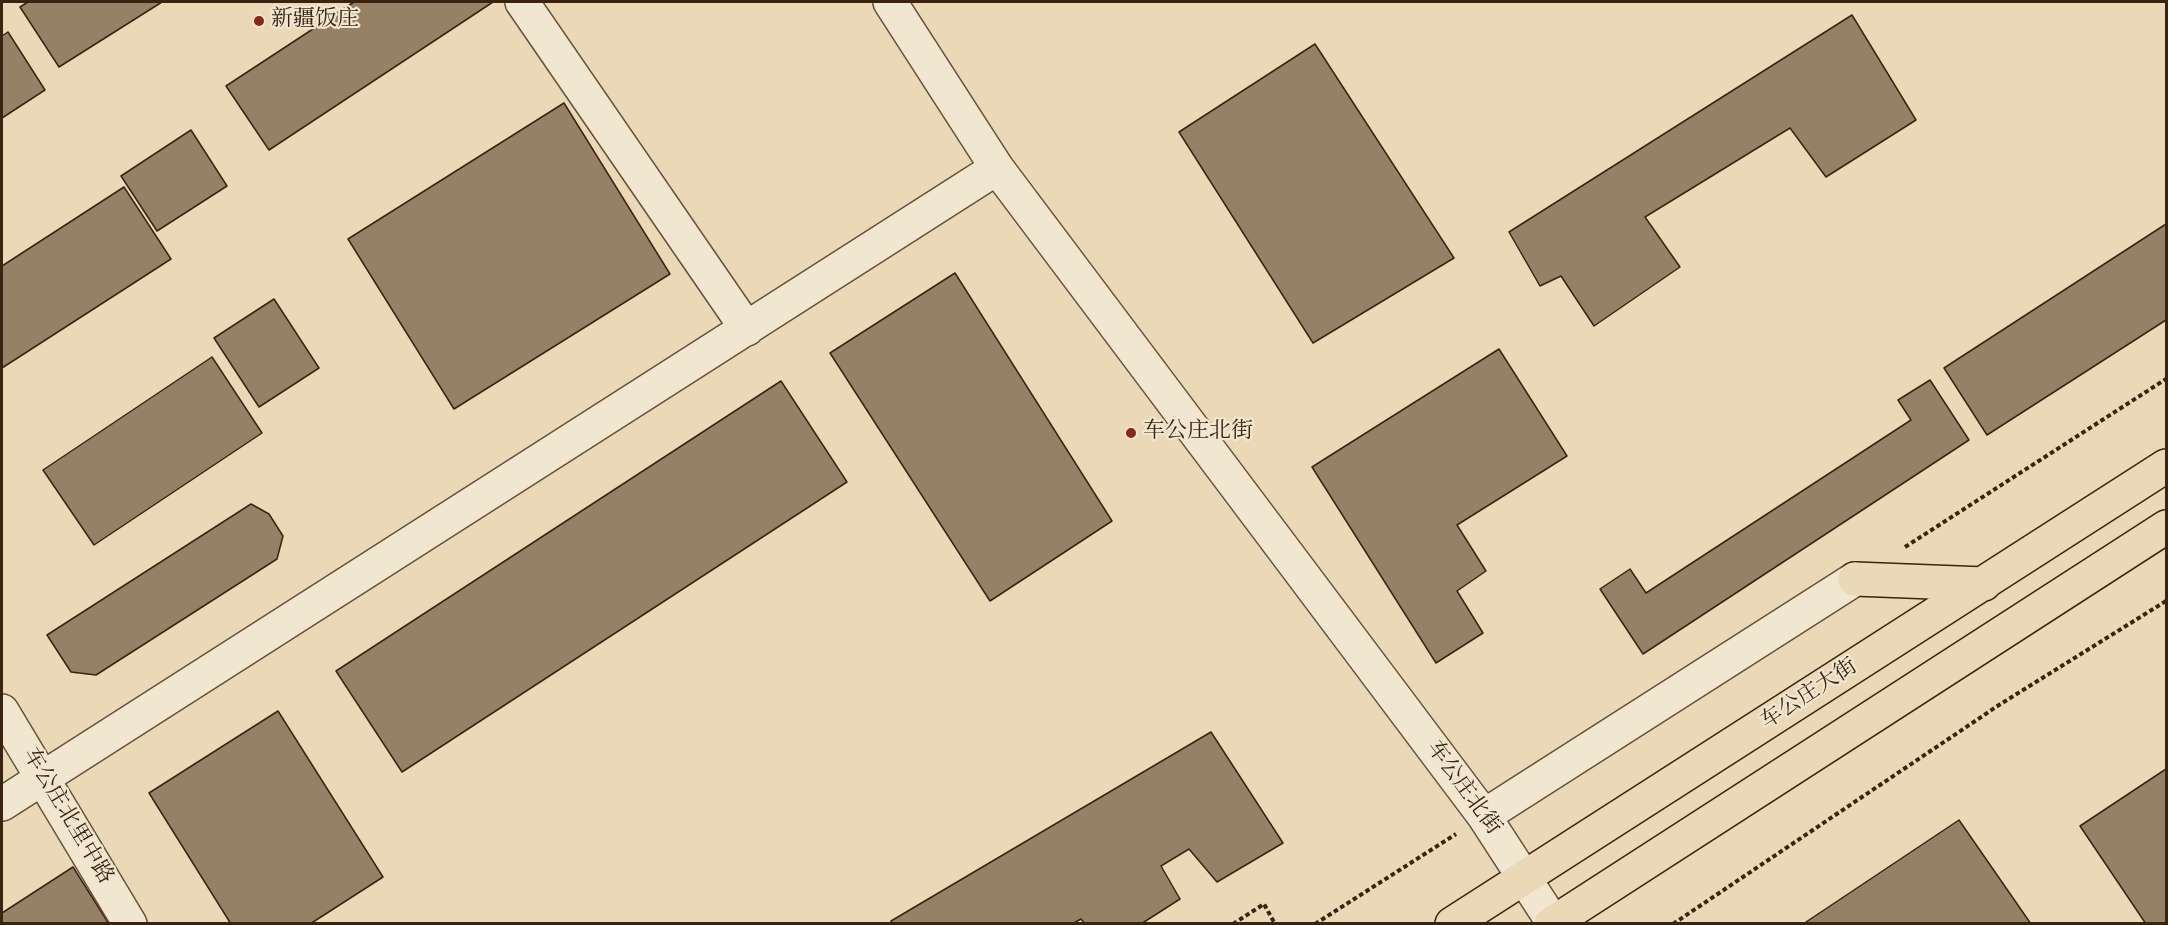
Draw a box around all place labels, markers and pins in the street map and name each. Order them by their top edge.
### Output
place label: 新疆饭庄 [271,8,359,34]
marker: 新疆饭庄 [252,14,266,28]
place label: 车公庄北街 [1143,420,1253,446]
marker: 车公庄北街 [1124,426,1138,440]

